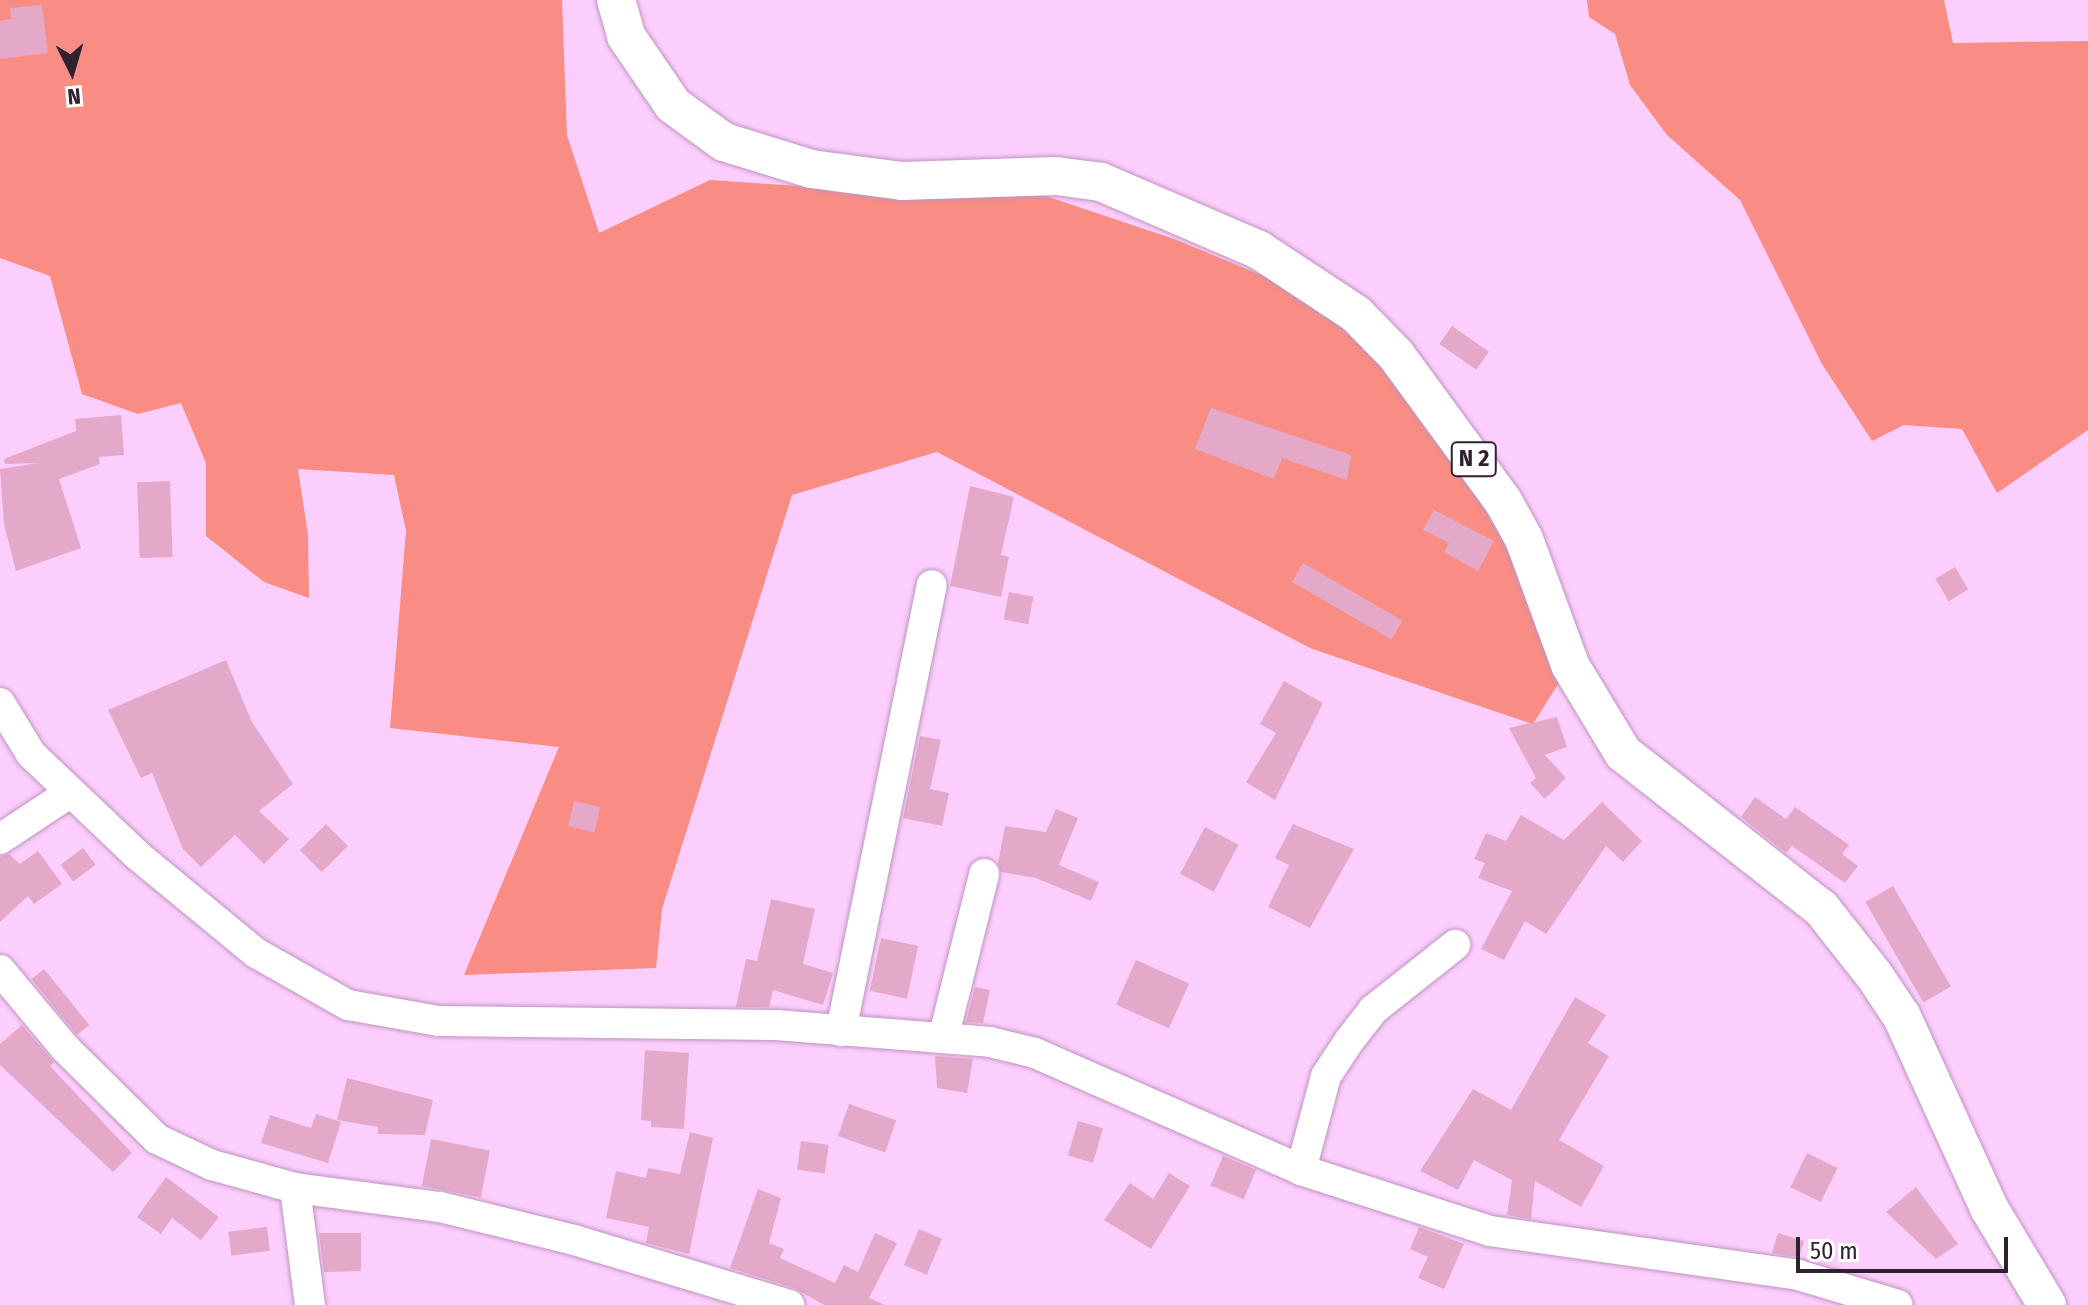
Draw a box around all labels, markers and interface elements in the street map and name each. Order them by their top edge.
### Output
north arrow [32,32,112,112]
text: N [66,82,82,110]
road number: N 2 [1450,439,1498,479]
scale bar [1800,1221,2012,1271]
text: 50 m [1810,1237,1858,1265]

